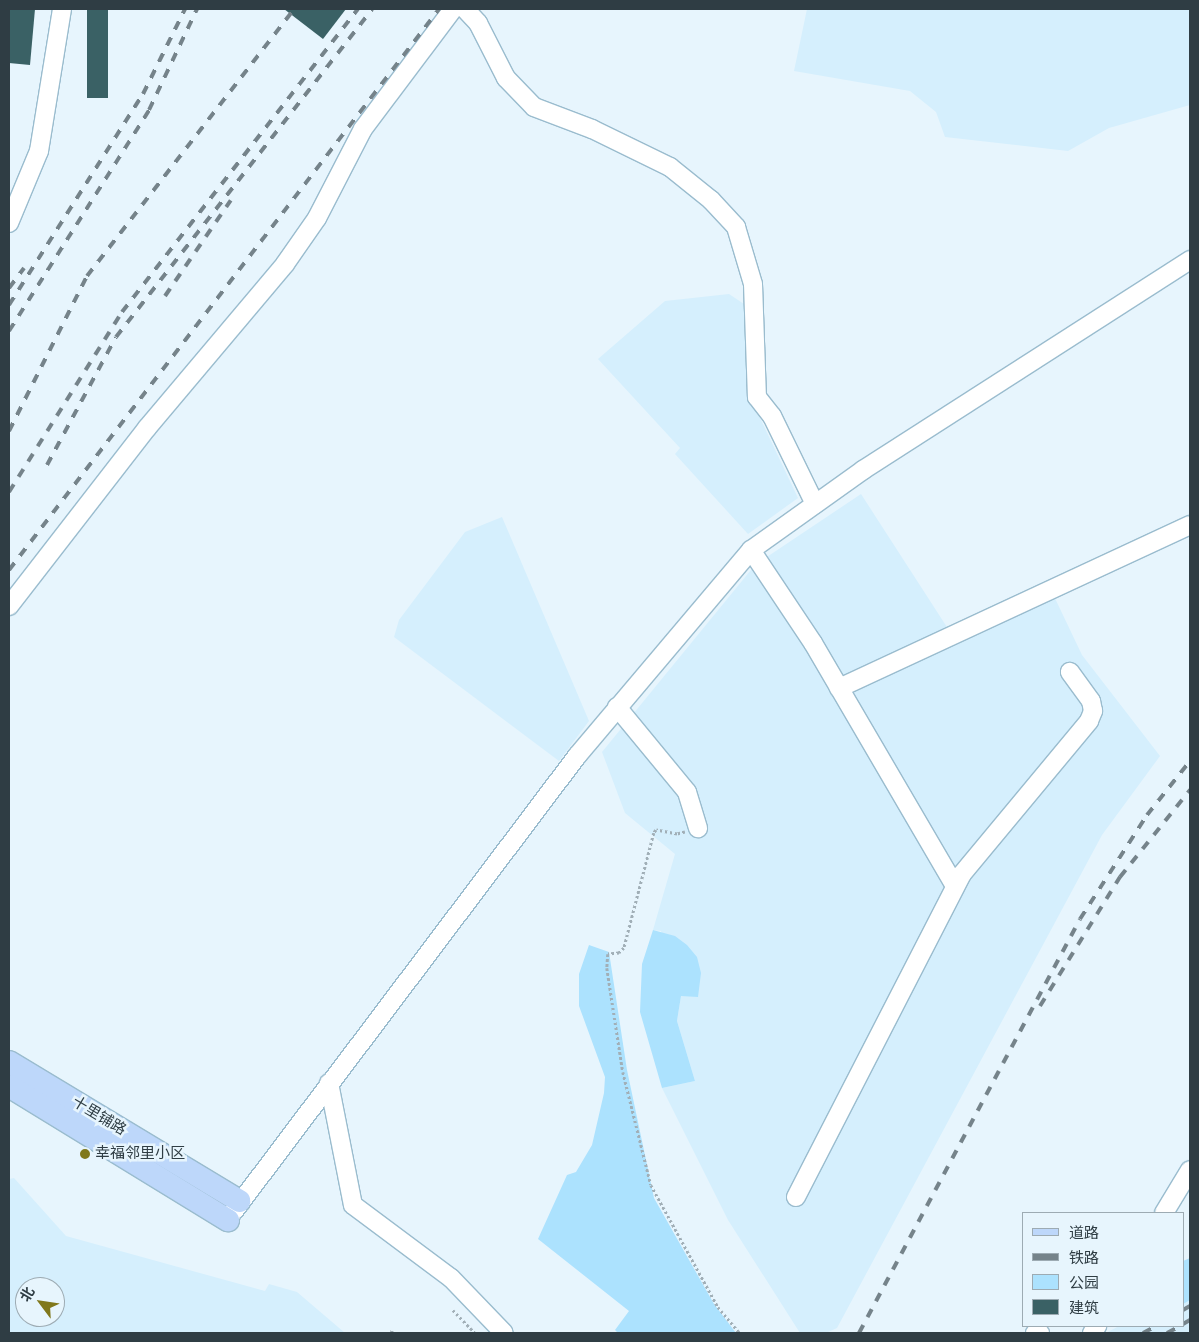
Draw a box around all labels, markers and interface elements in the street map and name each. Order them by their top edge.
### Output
street label: 十里铺路 [69,1093,129,1139]
place label: 幸福邻里小区 [95,1145,185,1163]
marker: 幸福邻里小区 [79,1148,91,1160]
legend [1022,1212,1184,1327]
text: 道路 [1069,1224,1099,1242]
text: 铁路 [1069,1249,1099,1267]
text: 公园 [1069,1274,1099,1292]
north arrow [15,1277,65,1327]
text: 北 [17,1284,38,1305]
text: 建筑 [1069,1299,1099,1317]

